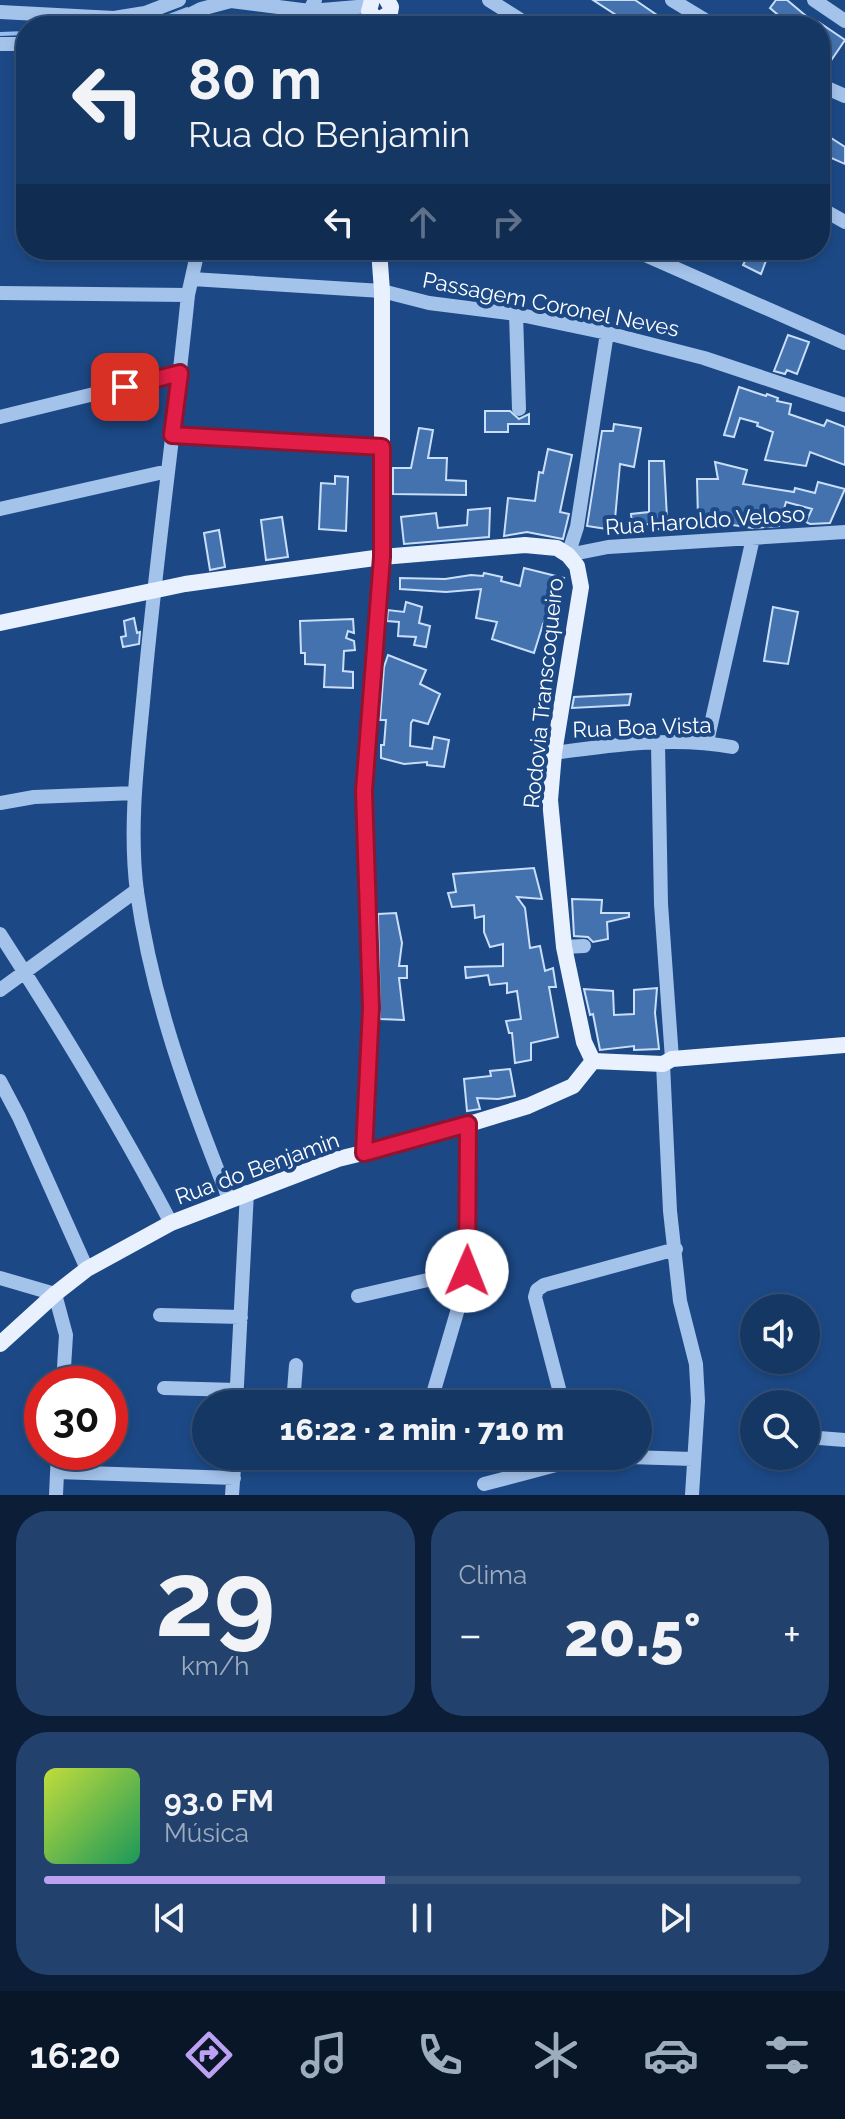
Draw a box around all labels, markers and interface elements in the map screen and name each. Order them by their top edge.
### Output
text: 80 m [188,46,322,112]
icon: left [56,48,160,152]
text: Rua do Benjamin [188,113,470,155]
icon: left [317,200,361,244]
icon: ahead [401,200,445,244]
icon: right [485,200,529,244]
street label: Passagem Coronel Neves [421,266,681,342]
pin [91,353,159,421]
icon: arrive [103,365,147,409]
street label: Rua Haroldo Veloso [604,500,806,540]
street label: Rodovia Transcoqueiro [518,577,568,809]
street label: Rua Boa Vista [572,712,712,742]
street label: Rua do Benjamin [172,1126,342,1210]
position arrow [425,1229,509,1313]
map controls [740,1294,820,1470]
button: sound [740,1294,820,1374]
speed limit sign: 30 [24,1366,128,1470]
button: search [740,1390,820,1470]
text: 16:22 · 2 min · 710 m [280,1412,564,1447]
text: 29 [155,1538,275,1660]
text: Clima [459,1560,527,1590]
text: 20.5° [564,1600,701,1670]
text: − [459,1609,482,1660]
text: + [783,1609,801,1660]
text: km/h [181,1651,250,1681]
text: 93.0 FM [164,1783,274,1818]
text: Música [164,1818,249,1848]
icon: previous [148,1896,192,1940]
icon: pause [400,1896,444,1940]
icon: next [653,1896,697,1940]
icon: directions [181,2027,237,2083]
icon: music [296,2027,352,2083]
icon: phone [412,2027,468,2083]
icon: climate [528,2027,584,2083]
icon: car [643,2027,699,2083]
icon: filters [759,2027,815,2083]
text: 16:20 [30,2034,121,2076]

